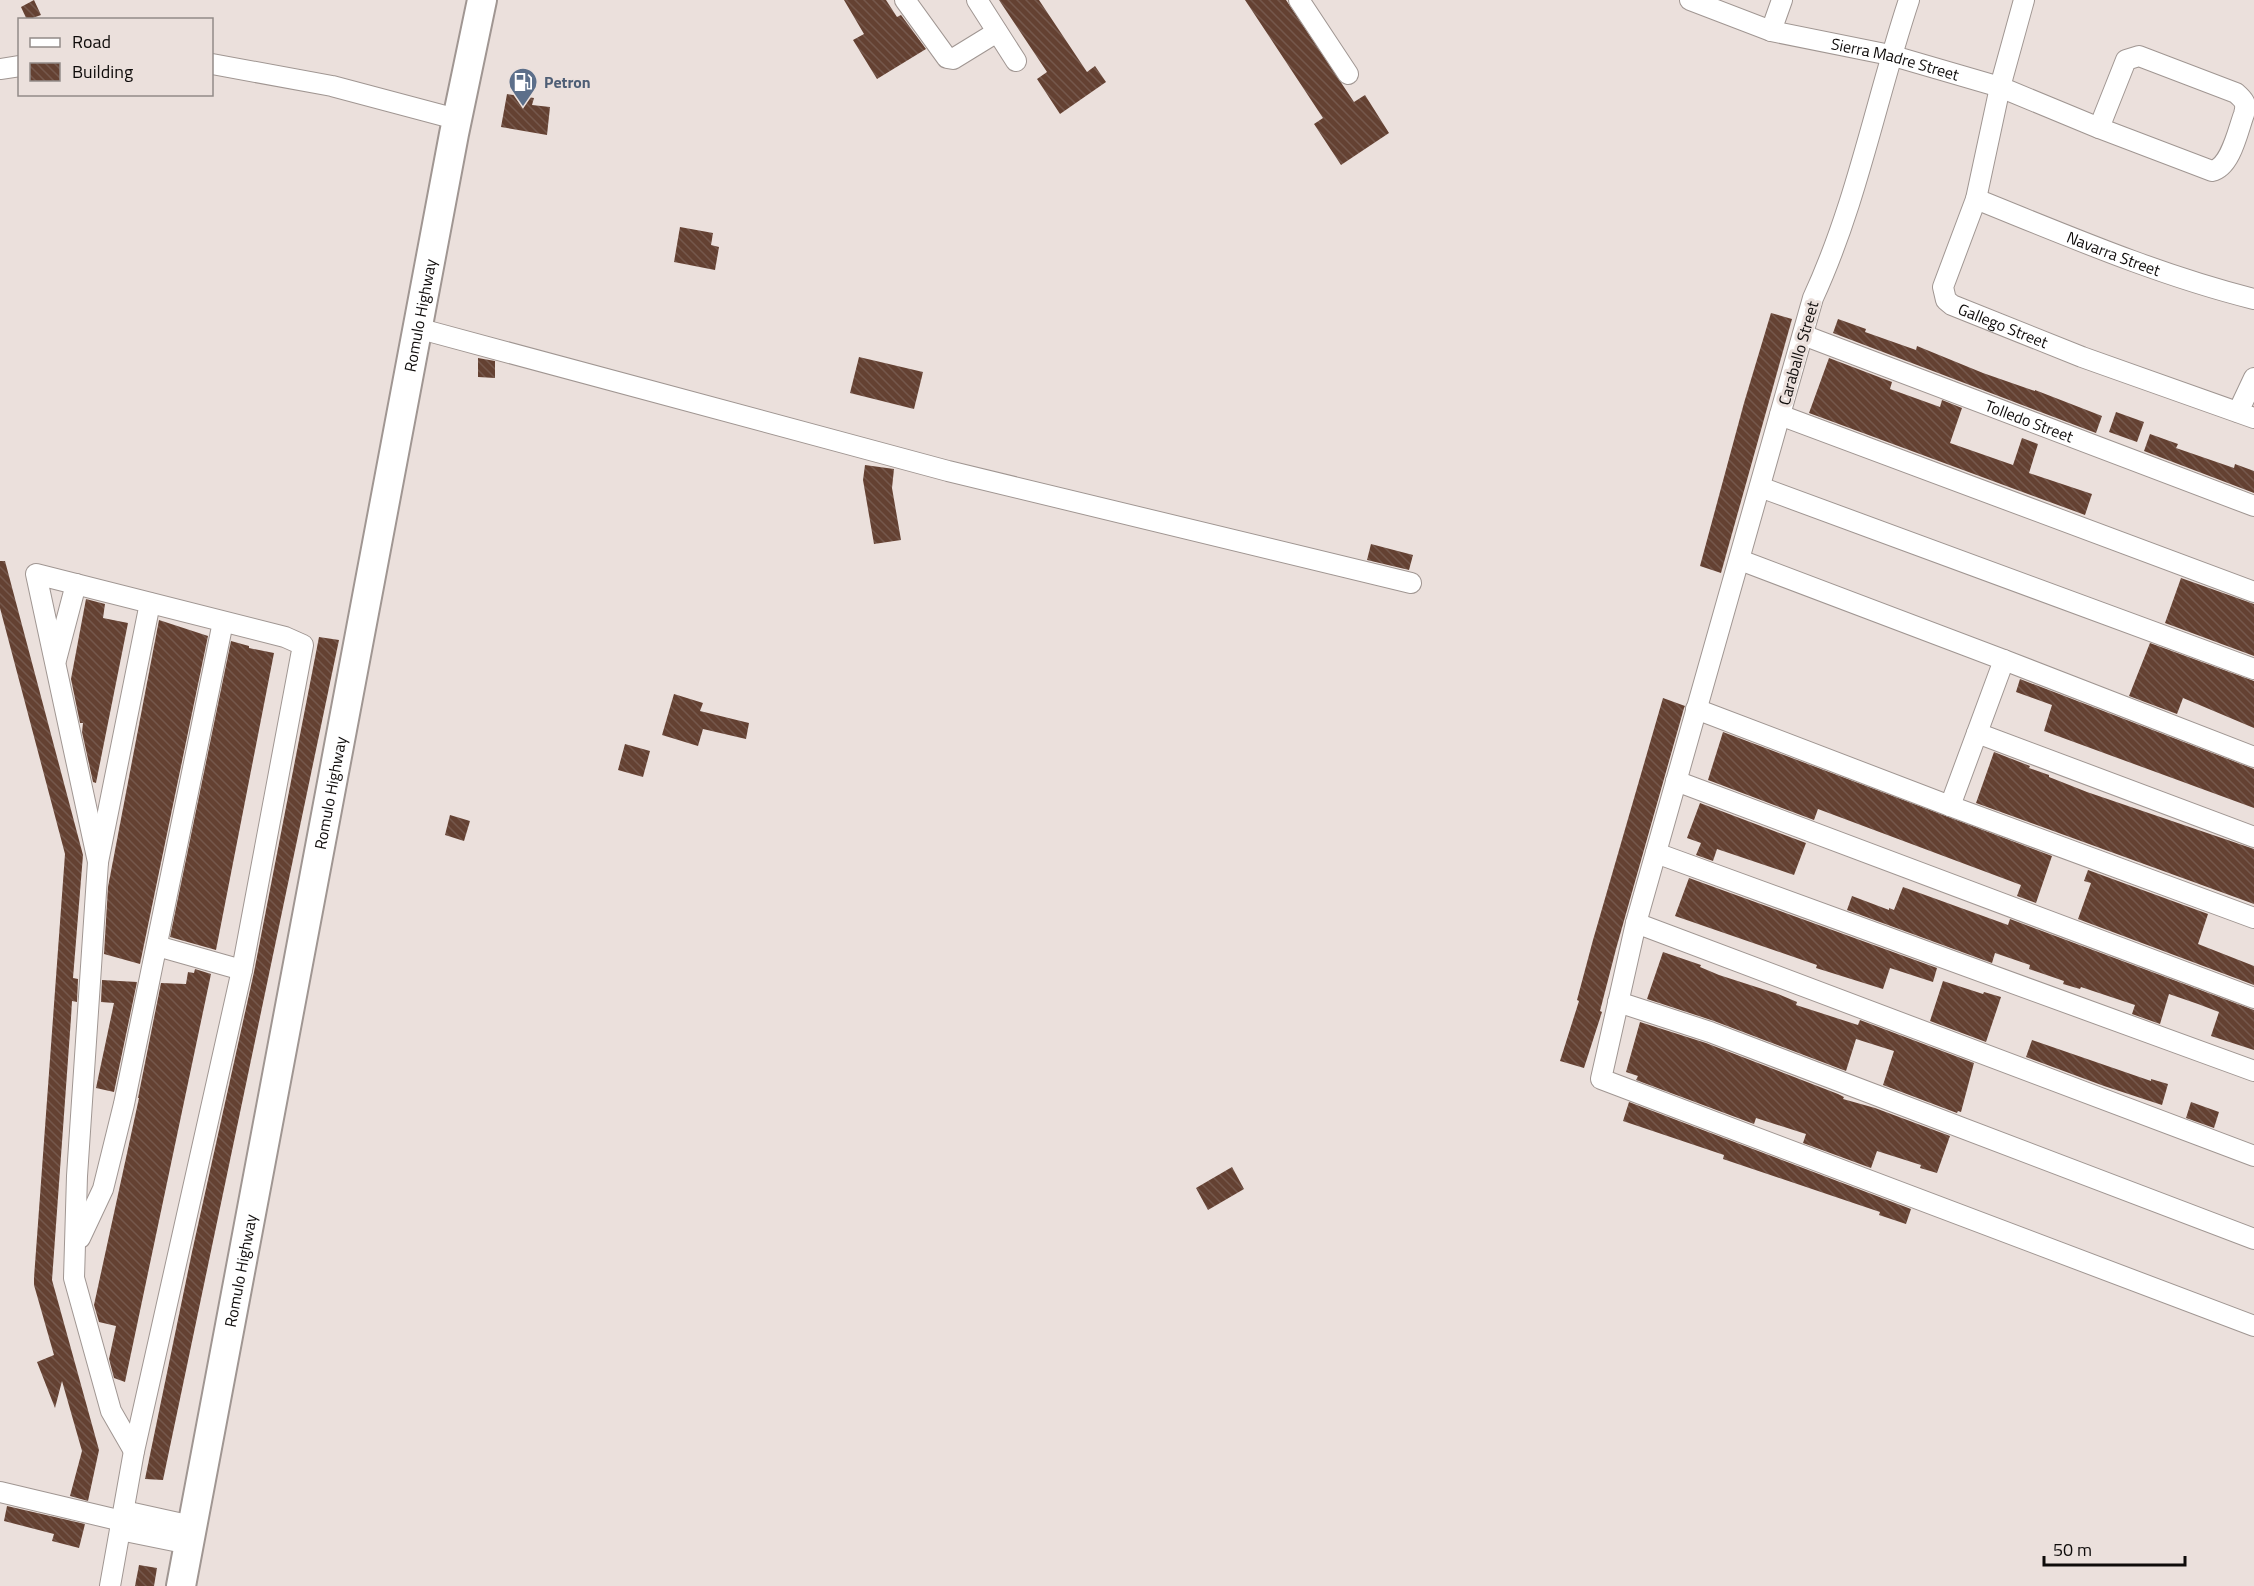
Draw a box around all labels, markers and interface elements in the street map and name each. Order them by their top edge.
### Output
legend [18,18,213,96]
text: Road [72,28,111,55]
street label: Sierra Madre Street [1829,31,1962,87]
text: Building [72,58,133,85]
fuel station icon: Petron [507,66,539,108]
place label: Petron [544,70,591,94]
street label: Navarra Street [2063,225,2164,282]
street label: Romulo Highway [398,256,442,374]
street label: Gallego Street [1955,297,2052,354]
street label: Caraballo Street [1772,298,1824,408]
street label: Tolledo Street [1982,393,2077,449]
street label: Romulo Highway [308,734,353,851]
street label: Romulo Highway [218,1212,263,1329]
scale bar [2044,1529,2185,1567]
text: 50 m [2053,1536,2092,1563]

